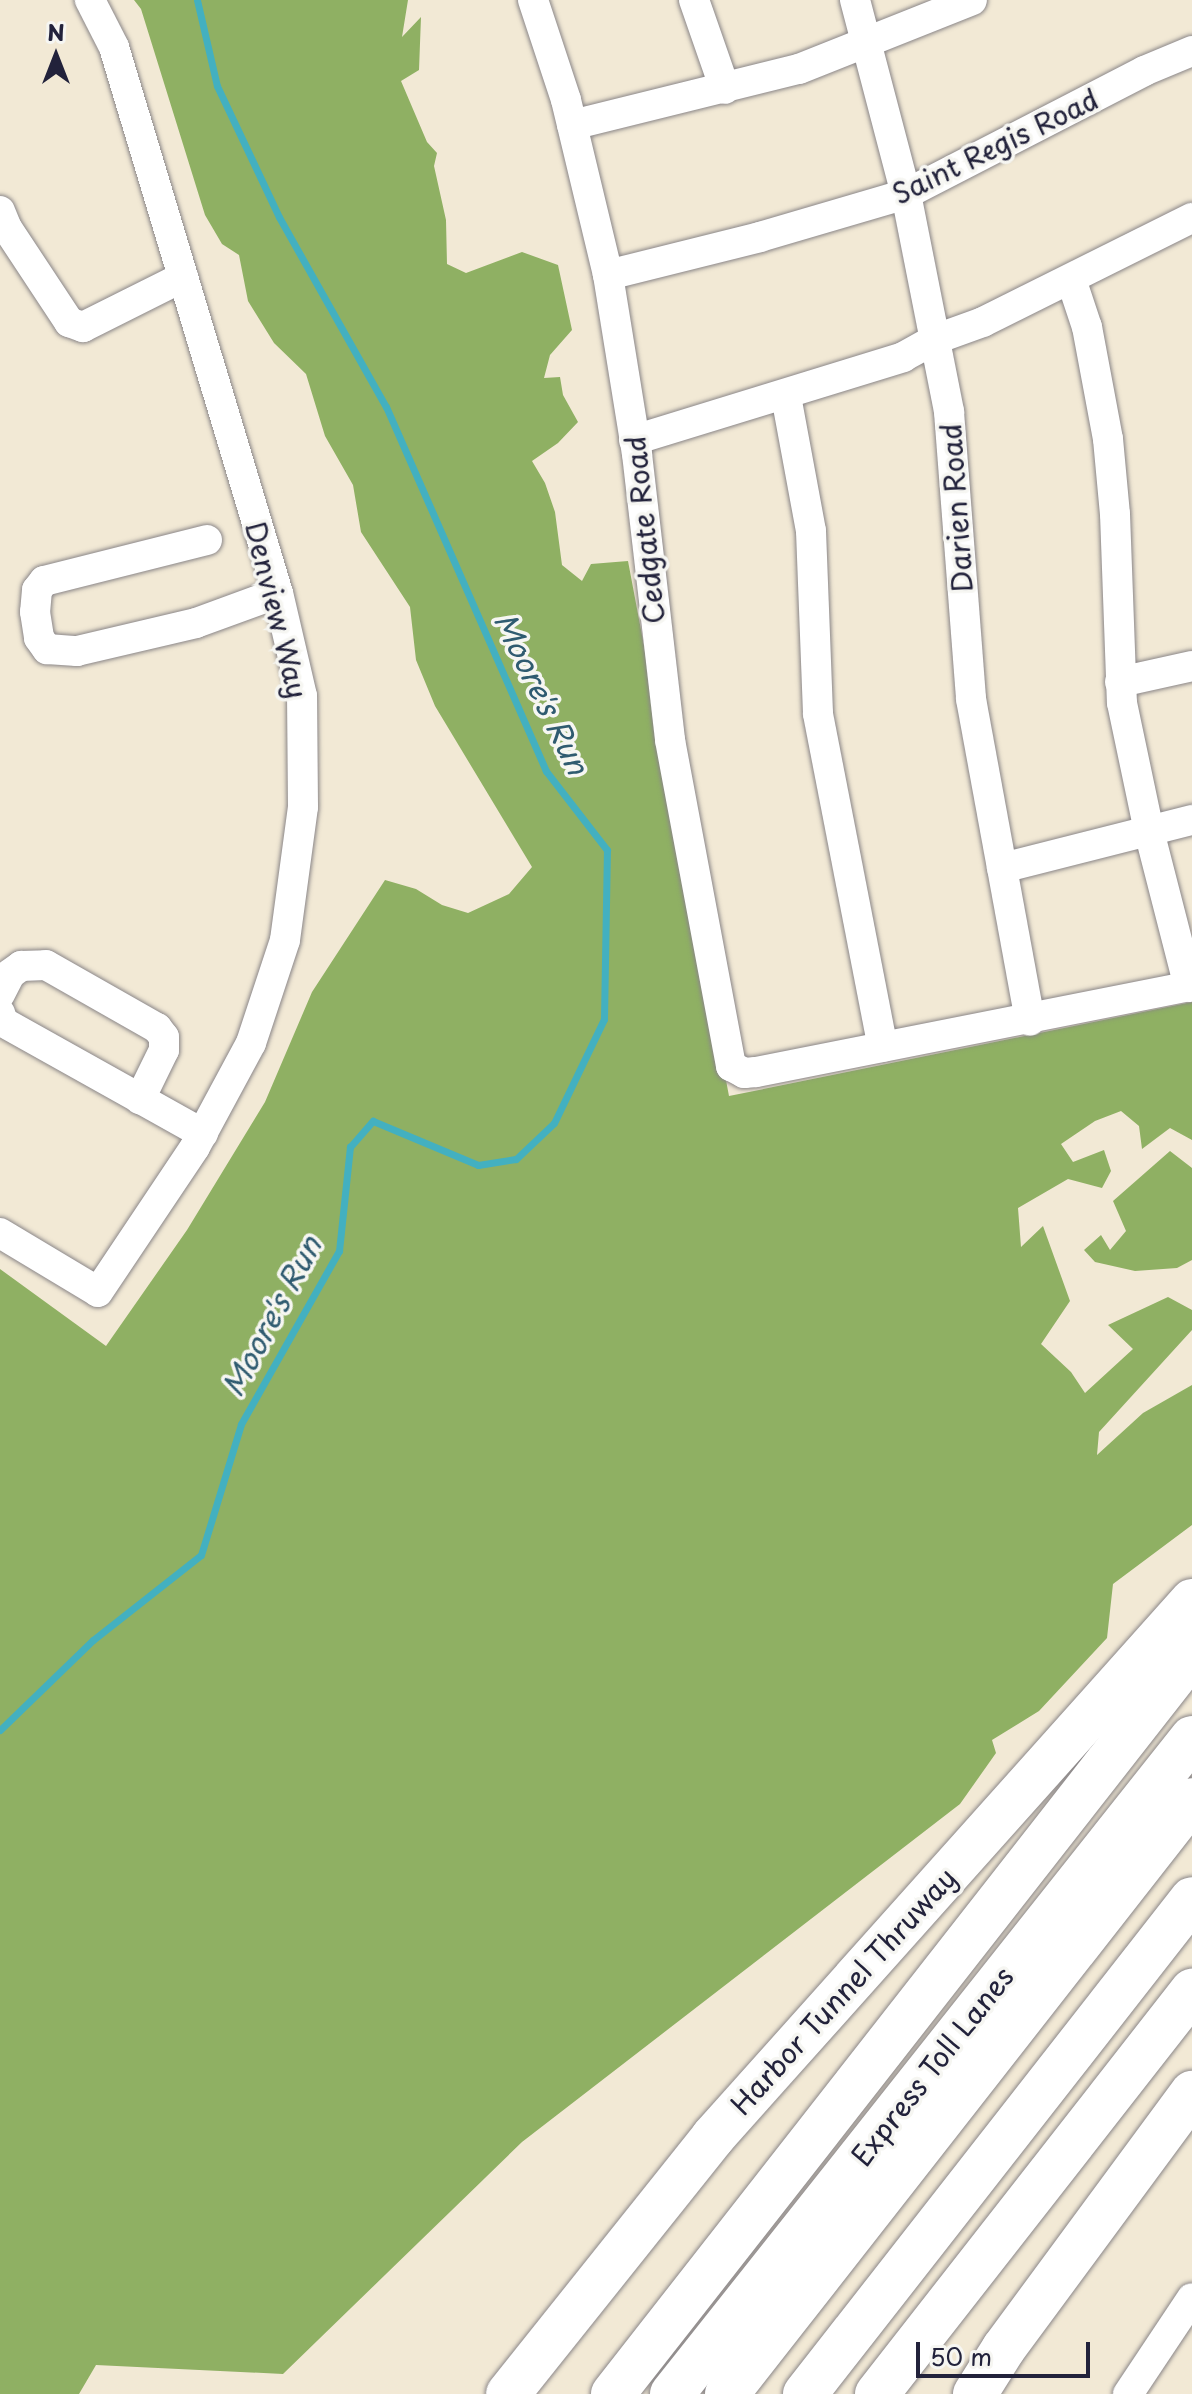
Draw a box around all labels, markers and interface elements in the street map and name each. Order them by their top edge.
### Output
text: N [47,15,65,48]
north arrow [16,16,96,96]
street label: Saint Regis Road [886,82,1104,210]
street label: Darien Road [933,423,979,593]
street label: Cedgate Road [617,435,671,625]
street label: Denview Way [239,517,315,703]
water label: Moore's Run [487,606,597,780]
water label: Moore's Run [214,1230,328,1402]
street label: Harbor Tunnel Thruway [724,1861,962,2121]
street label: Express Toll Lanes [844,1959,1020,2173]
scale bar [920,2326,1094,2376]
text: 50 m [930,2338,992,2374]

